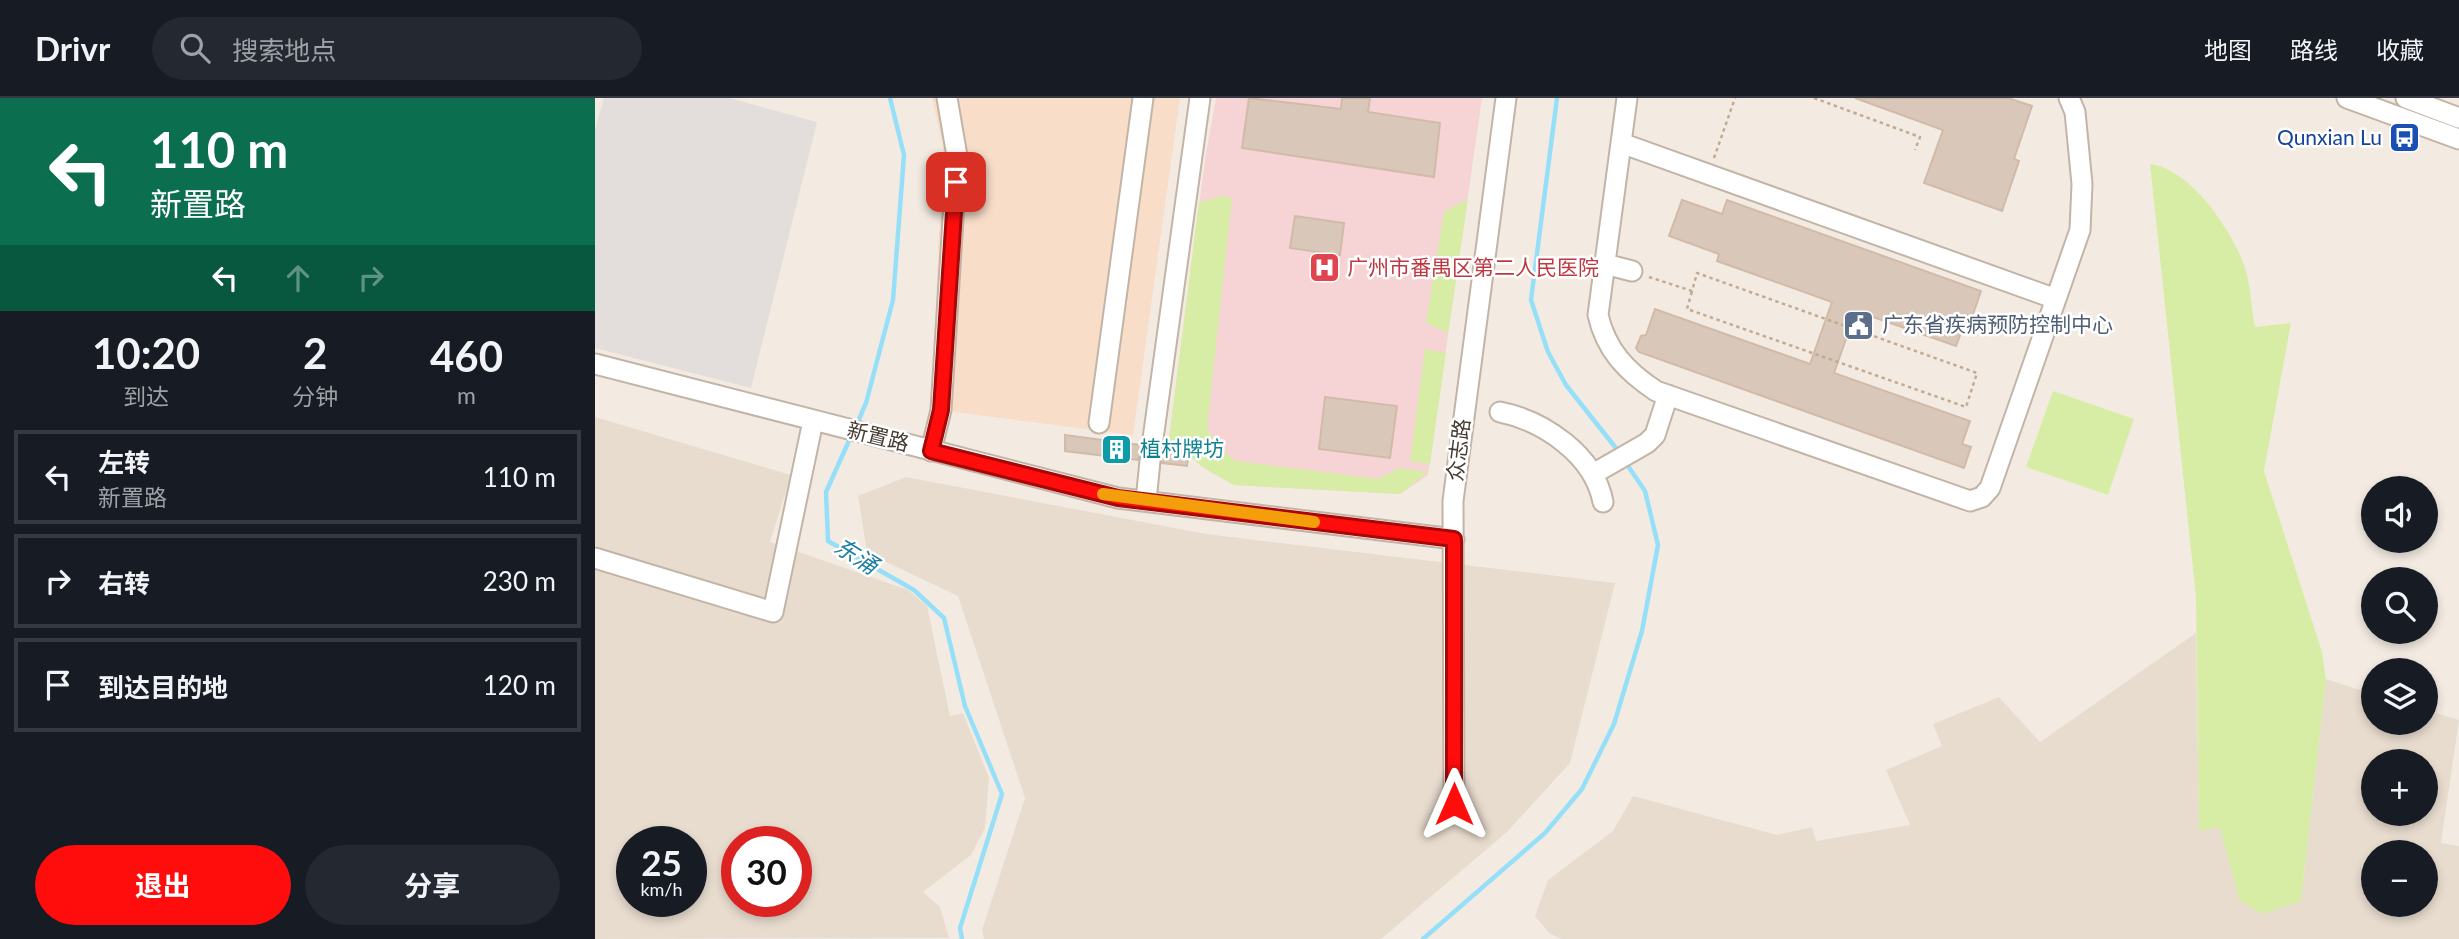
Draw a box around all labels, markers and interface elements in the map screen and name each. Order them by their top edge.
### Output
search box [152,17,642,80]
text: Drivr [35,28,110,68]
icon: search [176,29,214,67]
text: 搜索地点 [232,34,336,66]
text: 地图 [2204,35,2252,64]
text: 路线 [2290,35,2338,64]
text: 收藏 [2376,35,2424,64]
text: 110 m [150,120,288,178]
bus stop icon: Qunxian Lu [2388,121,2422,155]
place label: Qunxian Lu [2277,124,2382,149]
icon: left [35,126,126,217]
pin [926,152,986,212]
icon: arrive [937,163,975,201]
text: 新置路 [150,184,246,223]
hospital icon: 广州市番禺区第二人民医院 [1307,251,1341,285]
place label: 广州市番禺区第二人民医院 [1347,254,1599,279]
icon: left [206,259,244,297]
icon: ahead [279,259,317,297]
icon: right [352,259,390,297]
public building icon: 广东省疾病预防控制中心 [1842,308,1876,342]
place label: 广东省疾病预防控制中心 [1882,311,2113,336]
text: 10:20 [92,328,200,378]
text: 2 [303,328,327,378]
text: 460 [430,331,503,381]
text: m [457,381,476,409]
text: 到达 [123,382,169,410]
text: 分钟 [292,382,338,410]
street label: 新置路 [845,416,912,455]
street label: 众志路 [1441,417,1474,483]
building icon: 植村牌坊 [1100,432,1134,466]
place label: 植村牌坊 [1140,435,1224,460]
text: 左转 [98,446,150,478]
icon: left [39,458,77,496]
text: 110 m [483,461,556,493]
map controls [2361,476,2438,917]
button: sound [2361,476,2438,553]
text: 新置路 [98,483,167,511]
water label: 东涌 [830,531,886,581]
icon: right [39,562,77,600]
text: 230 m [483,565,556,597]
text: 右转 [98,567,150,599]
button: search [2361,567,2438,644]
button: layers [2361,658,2438,735]
icon: arrive [39,666,77,704]
text: 120 m [483,669,556,701]
text: 到达目的地 [98,671,228,703]
button: + [2361,749,2438,826]
position arrow [1417,767,1491,841]
speed limit sign: 30 [721,826,812,917]
button: − [2361,840,2438,917]
text: 25 [641,841,682,883]
button: 退出 [35,845,291,925]
button: 分享 [305,845,560,925]
text: km/h [640,878,683,900]

